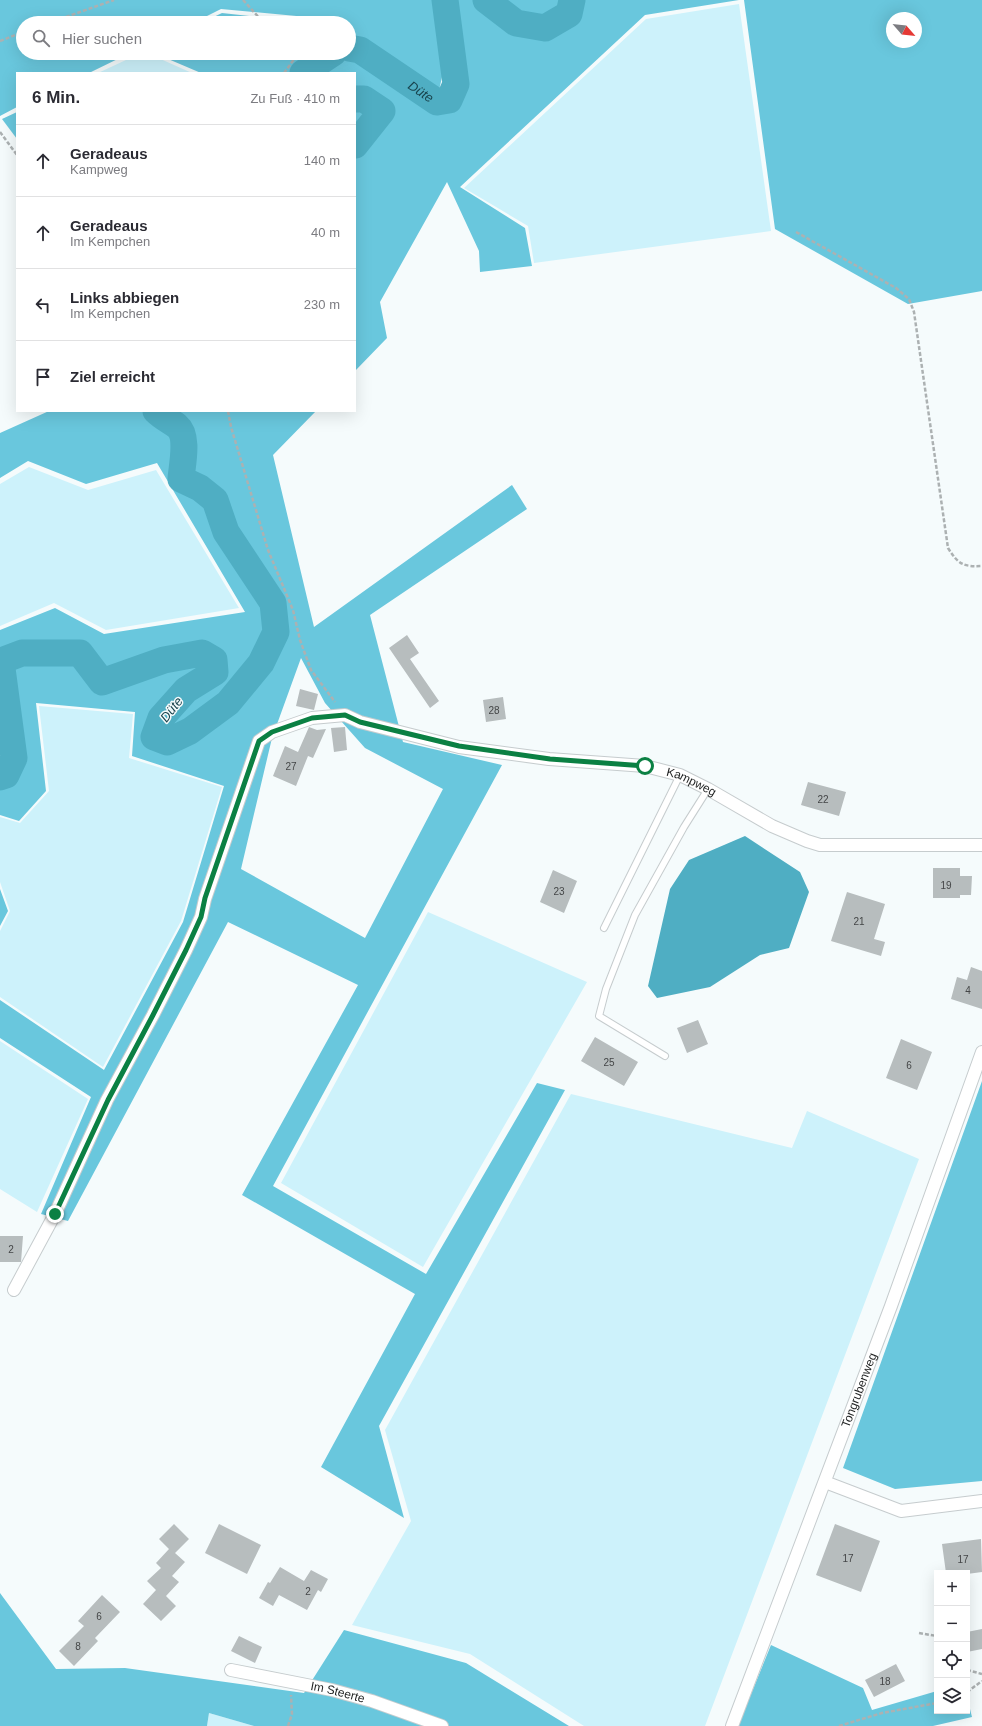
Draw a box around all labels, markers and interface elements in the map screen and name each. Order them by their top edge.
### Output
north arrow [886,12,922,48]
search box [16,16,356,60]
icon: search [30,27,52,49]
text: Hier suchen [62,30,142,47]
water label: Düte [405,78,436,106]
text: 6 Min. [32,88,80,107]
text: Zu Fuß · 410 m [250,91,340,106]
text: Geradeaus [70,145,148,162]
icon: ahead [32,150,54,172]
text: 140 m [304,153,340,168]
text: Kampweg [70,162,128,177]
text: Geradeaus [70,217,148,234]
icon: ahead [32,222,54,244]
text: 40 m [311,225,340,240]
text: Im Kempchen [70,234,150,249]
text: Links abbiegen [70,289,179,306]
icon: left [32,294,54,316]
text: 230 m [304,297,340,312]
text: Im Kempchen [70,306,150,321]
icon: arrive [32,366,54,388]
text: Ziel erreicht [70,368,155,385]
water label: Düte [157,694,186,725]
house number: 28 [488,705,500,716]
route start [636,757,654,775]
house number: 27 [285,761,297,772]
street label: Kampweg [665,765,719,799]
house number: 22 [817,794,829,805]
house number: 19 [940,880,952,891]
house number: 23 [553,886,565,897]
house number: 21 [853,916,865,927]
house number: 4 [965,985,971,996]
house number: 25 [603,1057,615,1068]
house number: 6 [906,1060,912,1071]
route end [46,1205,64,1223]
house number: 2 [8,1244,14,1255]
street label: Tongrubenweg [839,1351,880,1430]
house number: 17 [842,1553,854,1564]
house number: 17 [957,1554,969,1565]
map controls [934,1570,970,1714]
button: + [934,1570,970,1606]
house number: 2 [305,1586,311,1597]
button: − [934,1606,970,1642]
house number: 6 [96,1611,102,1622]
house number: 8 [75,1641,81,1652]
button: locate [934,1642,970,1678]
house number: 18 [879,1676,891,1687]
button: layers [934,1678,970,1714]
street label: Im Steerte [309,1679,367,1706]

